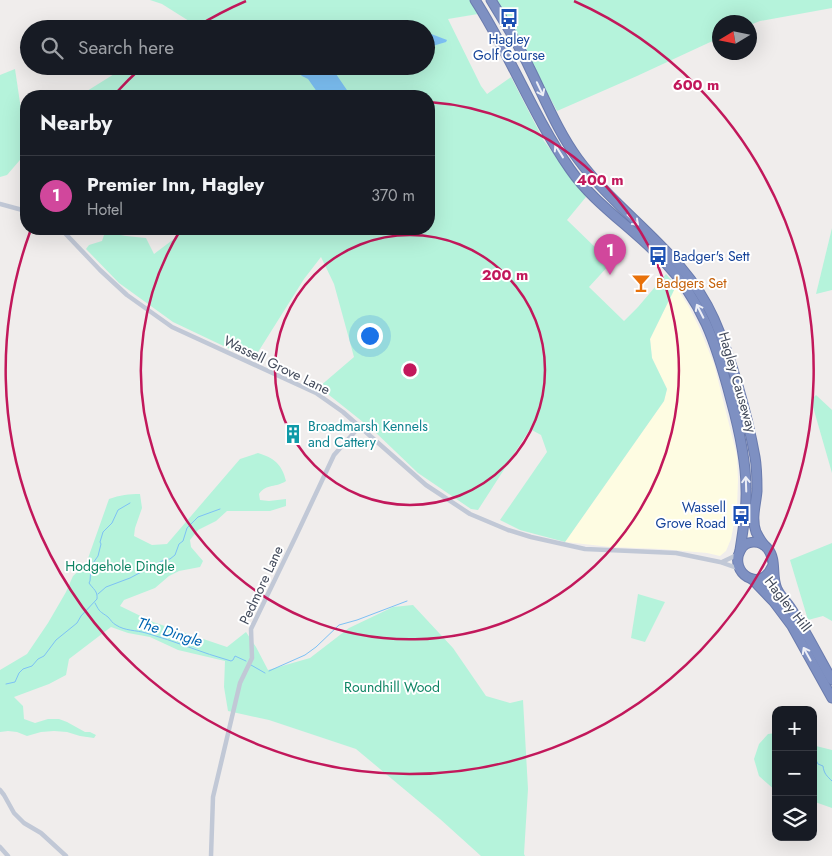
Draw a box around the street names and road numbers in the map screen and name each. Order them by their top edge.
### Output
street label: Hagley Causeway [714,329,762,436]
street label: Wassell Grove Lane [220,331,334,399]
street label: Pedmore Lane [234,542,288,628]
street label: Hagley Hill [760,572,816,636]

